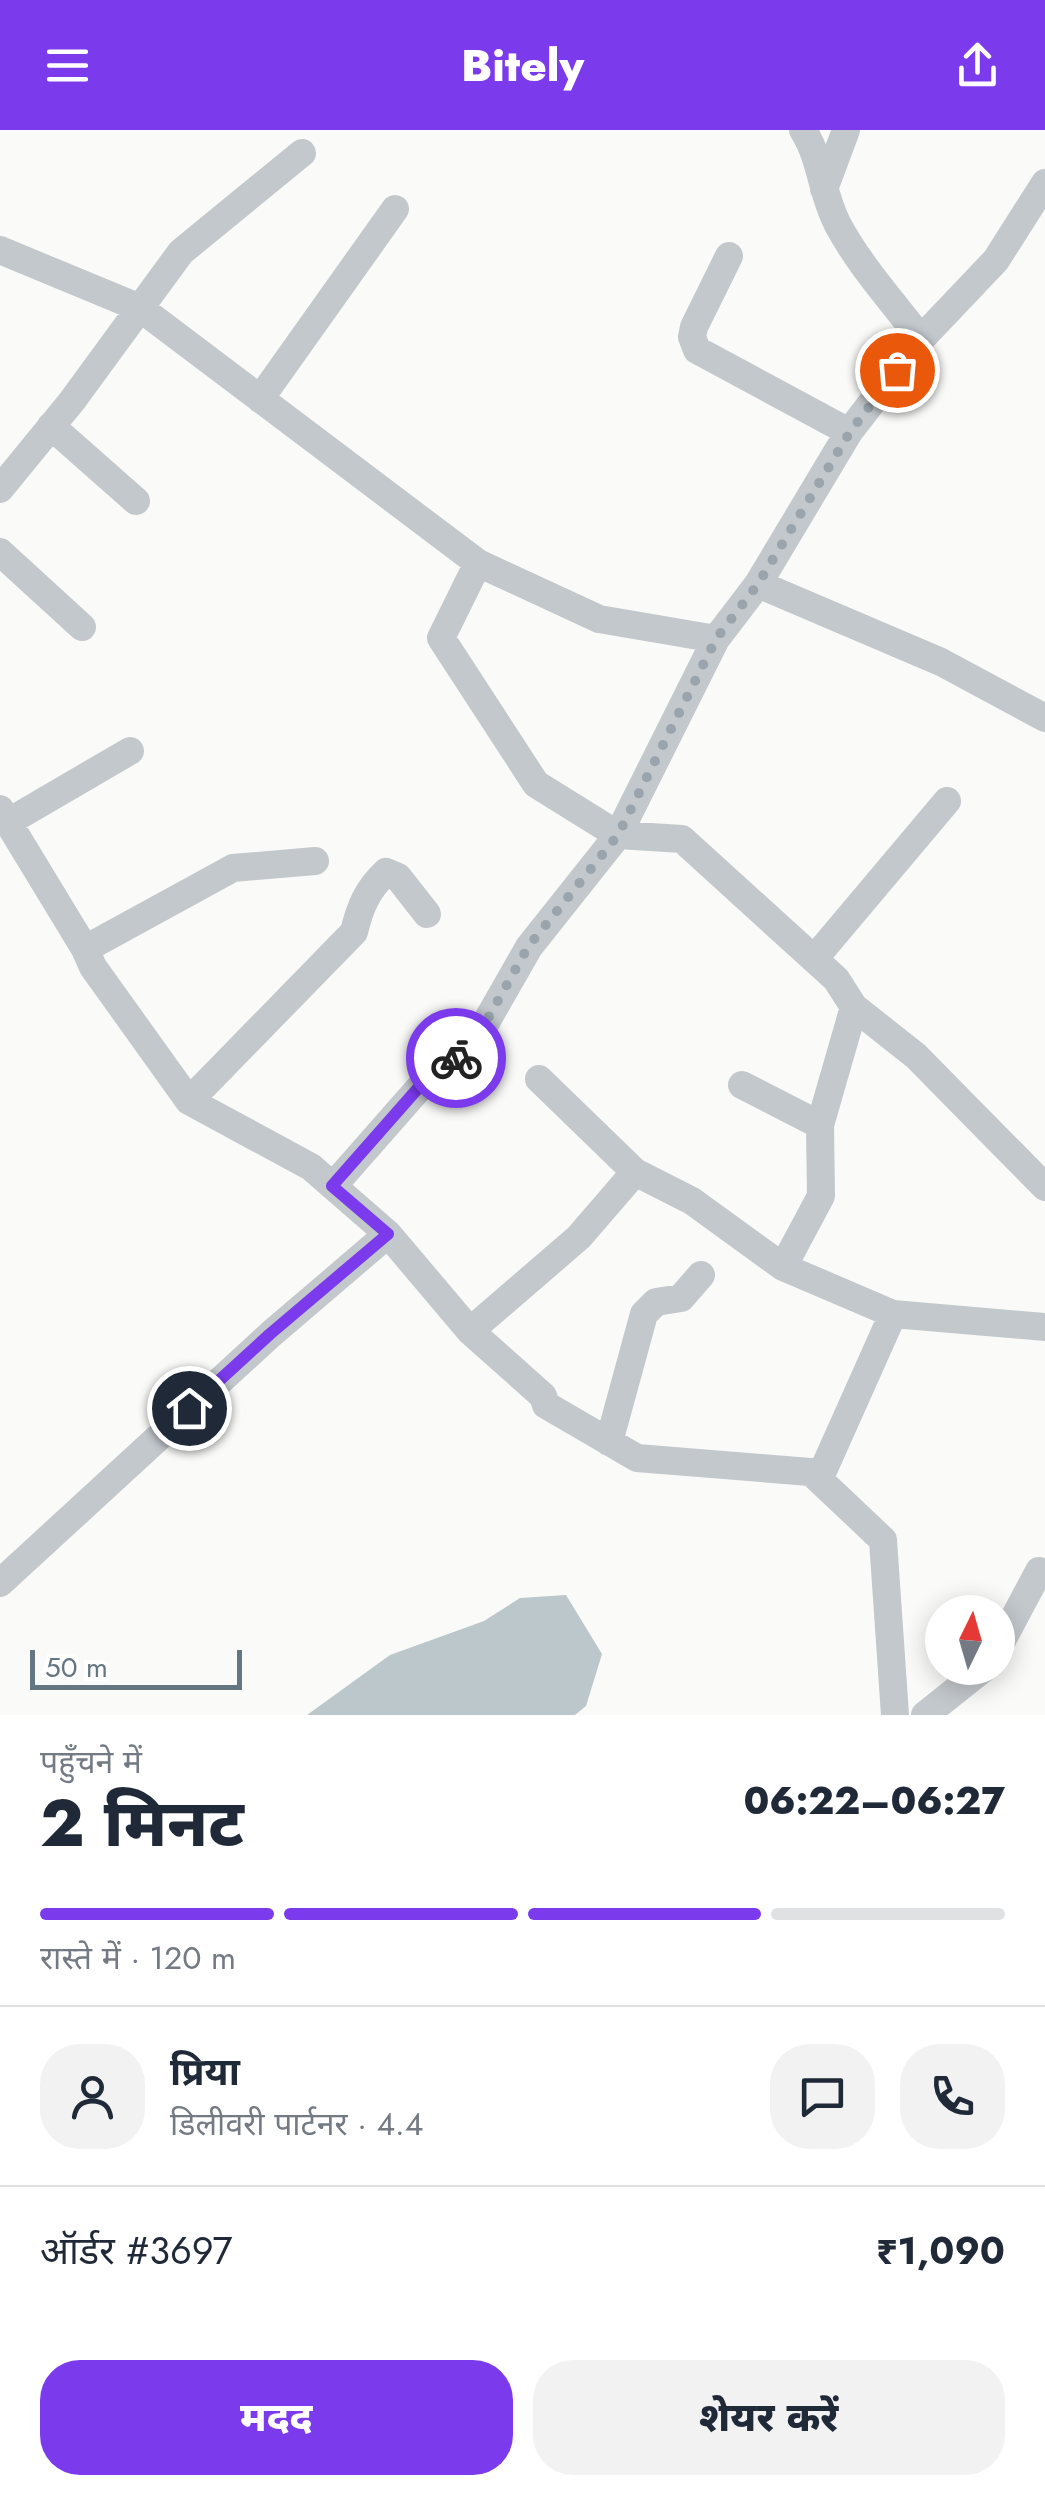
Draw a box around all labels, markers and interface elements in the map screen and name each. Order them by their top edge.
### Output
text: Bitely [461,33,584,98]
icon: menu [40,38,95,93]
icon: share [950,38,1005,93]
pin [855,328,940,413]
icon: bag [870,343,925,398]
courier [406,1008,506,1108]
icon: bike [429,1031,484,1086]
pin [147,1366,232,1451]
icon: home [162,1381,217,1436]
north arrow [925,1595,1015,1685]
map controls [925,1595,1015,1685]
scale bar [30,1645,242,1690]
text: 50 m [45,1647,108,1688]
text: पहुँचने में [40,1739,142,1785]
text: 06:22–06:27 [743,1773,1005,1828]
text: 2 मिनट [40,1776,244,1870]
text: रास्ते में · 120 m [40,1935,236,1981]
button: person [40,2044,145,2149]
text: प्रिया [170,2044,240,2099]
button: chat [770,2044,875,2149]
button: phone [900,2044,1005,2149]
text: डिलीवरी पार्टनर · 4.4 [170,2101,423,2147]
text: ऑर्डर #3697 [40,2223,232,2278]
text: ₹1,090 [876,2223,1005,2278]
button: मदद [40,2360,513,2475]
button: शेयर करें [533,2360,1005,2475]

